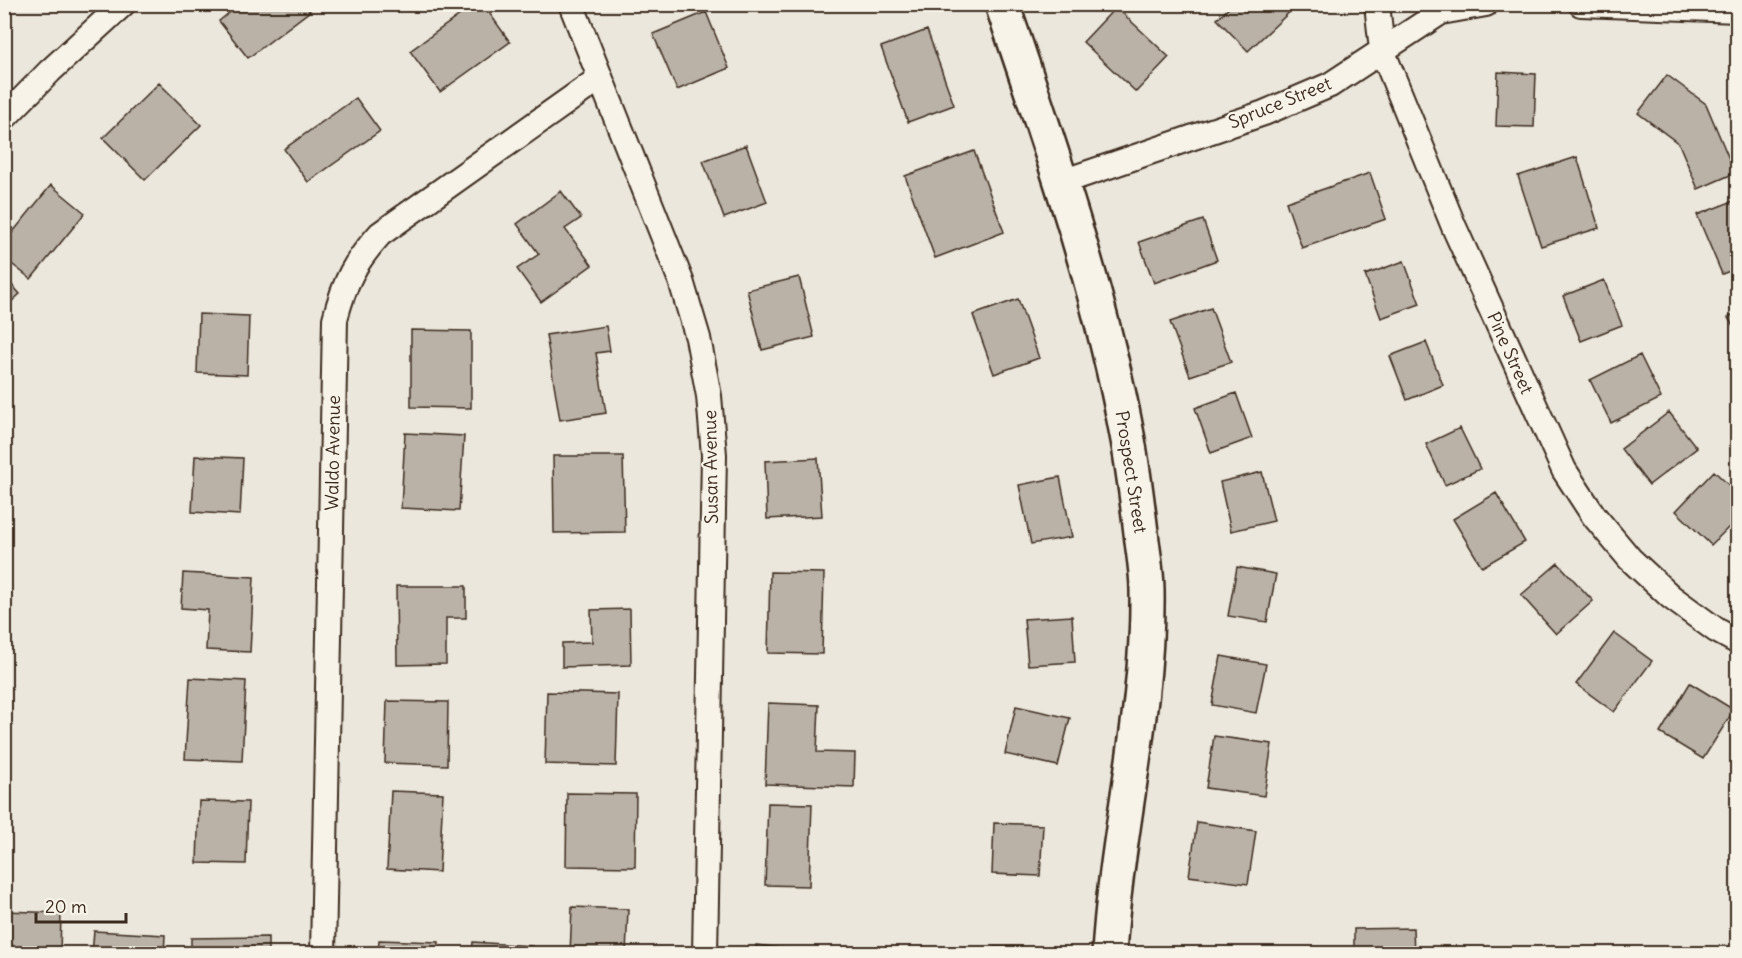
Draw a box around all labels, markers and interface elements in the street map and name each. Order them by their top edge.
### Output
street label: Spruce Street [1225,71,1335,134]
street label: Pine Street [1482,308,1539,397]
street label: Waldo Avenue [320,395,345,511]
street label: Prospect Street [1110,409,1153,535]
street label: Susan Avenue [698,410,723,524]
scale bar [36,886,126,924]
text: 20 m [45,895,87,918]

